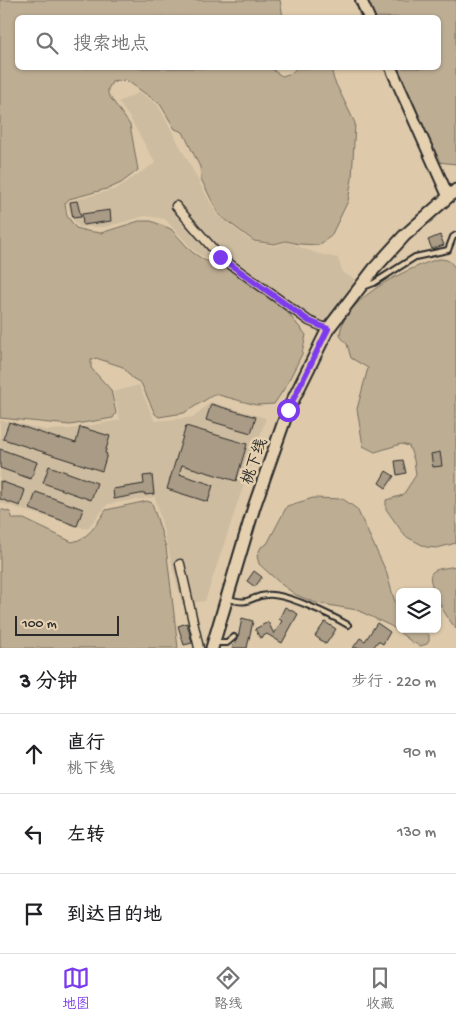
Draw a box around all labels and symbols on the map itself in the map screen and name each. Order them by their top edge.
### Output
route end [209,246,232,269]
route start [277,399,300,422]
street label: 桃下线 [237,436,273,488]
scale bar [15,613,119,636]

